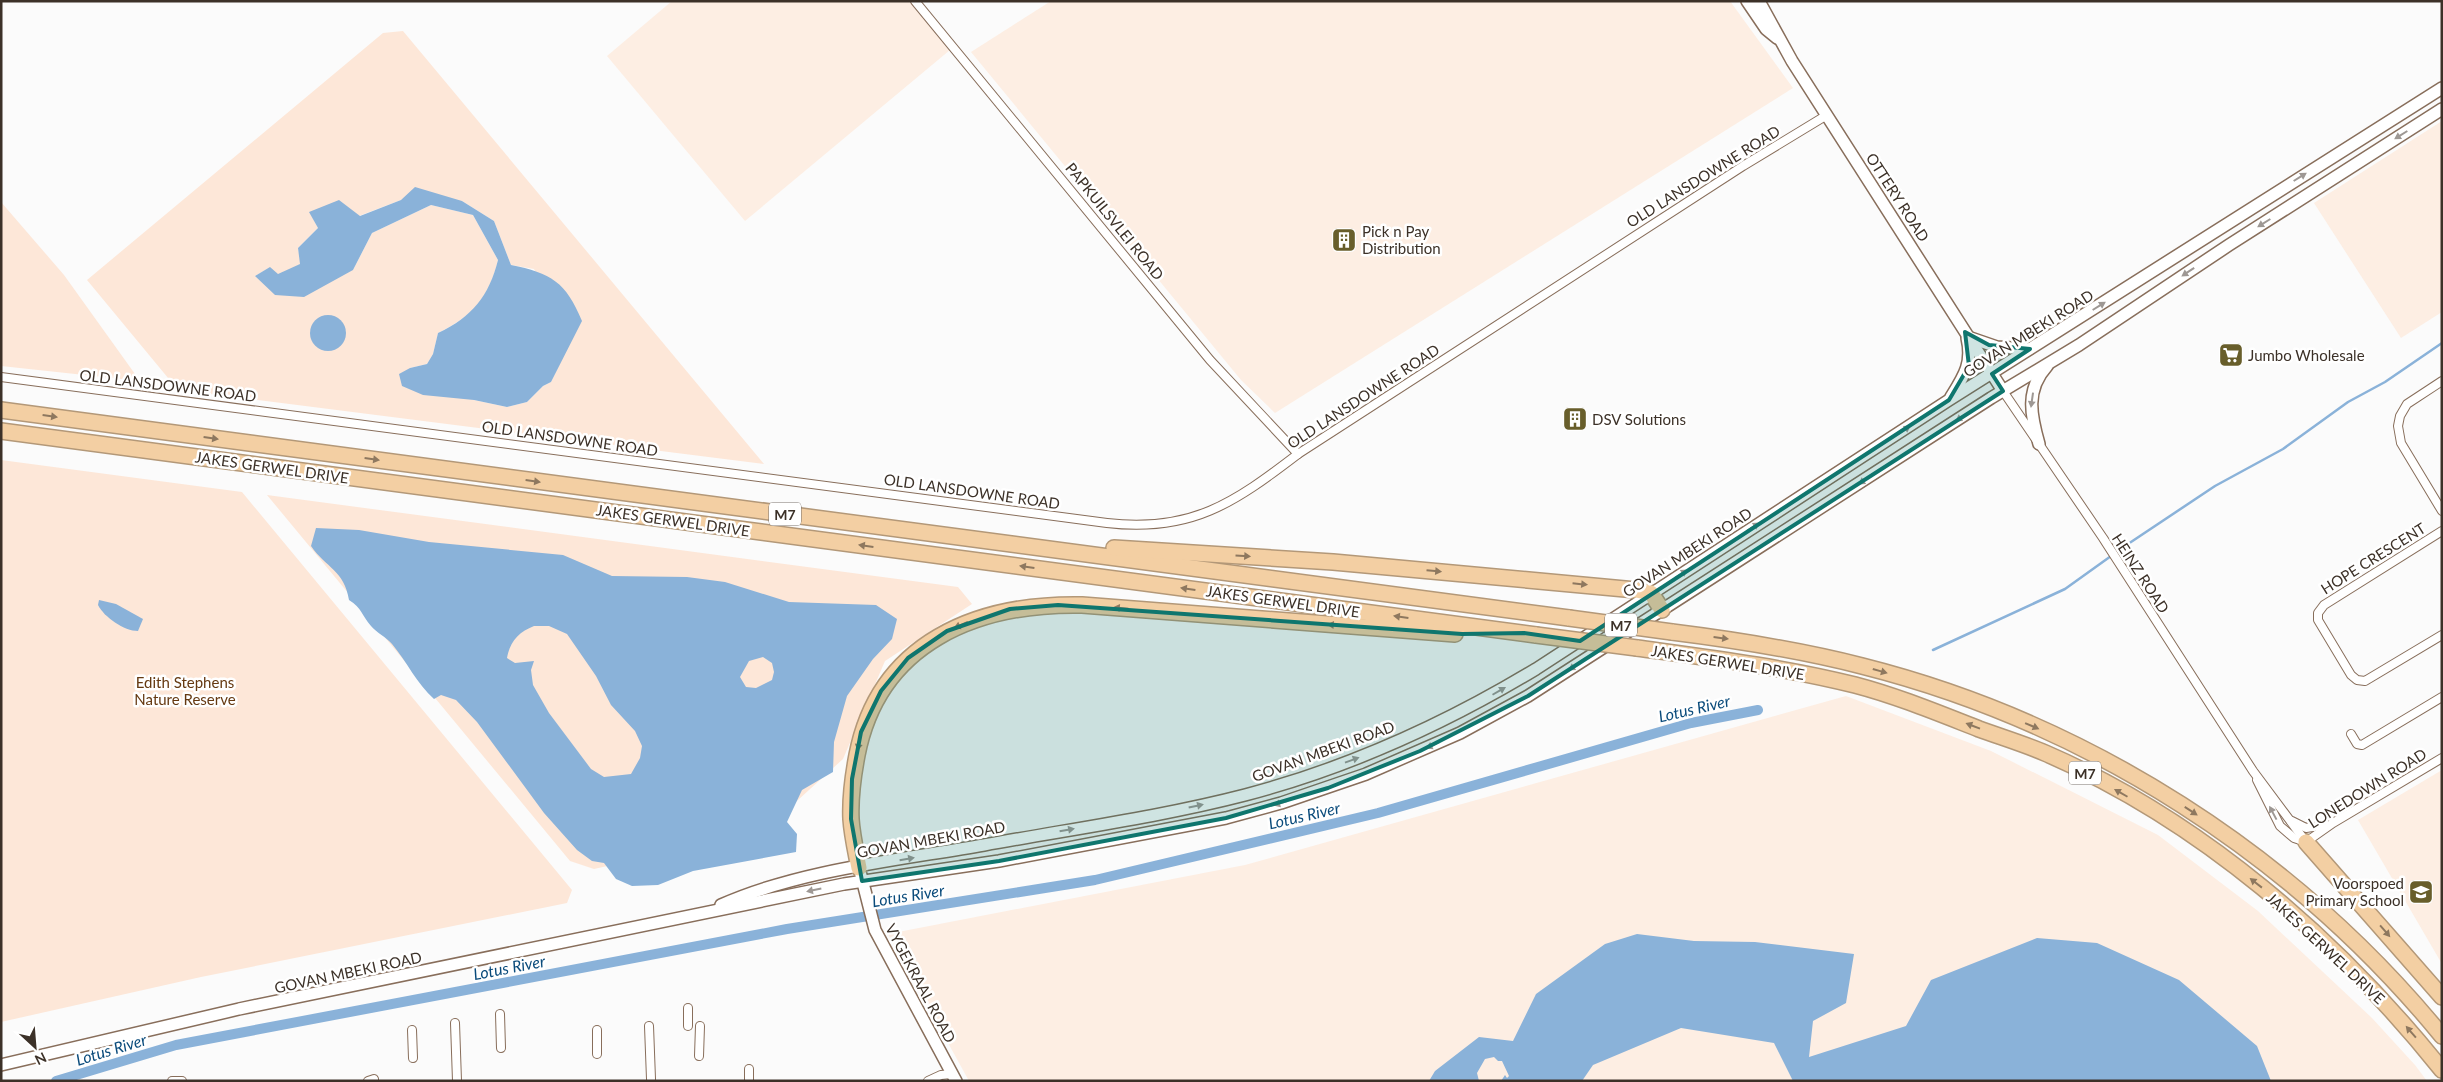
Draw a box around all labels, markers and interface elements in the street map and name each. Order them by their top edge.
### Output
street label: OLD LANSDOWNE ROAD [1623,121,1783,231]
one-way arrow [2394,131,2407,140]
street label: OTTERY ROAD [1863,149,1933,245]
street label: PAPKUILSVLEI ROAD [1062,159,1168,283]
one-way arrow [2294,173,2307,182]
one-way arrow [2257,218,2270,227]
place label: Pick n Pay Distribution [1362,222,1441,257]
building icon: Pick n Pay Distribution [1331,227,1357,253]
one-way arrow [2181,267,2195,277]
street label: GOVAN MBEKI ROAD [1959,286,2097,380]
one-way arrow [2092,301,2105,310]
street label: OLD LANSDOWNE ROAD [1284,340,1442,452]
supermarket icon: Jumbo Wholesale [2218,342,2244,368]
place label: Jumbo Wholesale [2248,346,2365,364]
street label: OLD LANSDOWNE ROAD [79,365,257,405]
one-way arrow [2028,392,2036,408]
building icon: DSV Solutions [1562,406,1588,432]
place label: DSV Solutions [1592,410,1686,428]
one-way arrow [42,412,58,420]
one-way arrow [1955,412,1969,422]
street label: OLD LANSDOWNE ROAD [481,417,659,459]
one-way arrow [1897,425,1910,435]
one-way arrow [203,434,219,442]
street label: JAKES GERWEL DRIVE [194,447,350,487]
one-way arrow [364,455,380,463]
street label: OLD LANSDOWNE ROAD [883,470,1061,512]
one-way arrow [1858,475,1871,485]
one-way arrow [525,477,541,485]
street label: JAKES GERWEL DRIVE [595,500,751,540]
road number: M7 [769,502,801,526]
street label: GOVAN MBEKI ROAD [1619,504,1755,600]
street label: HOPE CRESCENT [2317,518,2429,597]
one-way arrow [1747,522,1760,532]
street label: HEINZ ROAD [2109,530,2173,616]
one-way arrow [857,542,873,550]
one-way arrow [1236,553,1252,561]
one-way arrow [1018,563,1034,571]
one-way arrow [1426,567,1442,575]
one-way arrow [1675,569,1688,578]
one-way arrow [1572,580,1588,588]
street label: JAKES GERWEL DRIVE [1205,581,1361,621]
one-way arrow [1179,585,1195,593]
one-way arrow [1113,604,1129,612]
one-way arrow [1393,613,1409,621]
road number: M7 [1605,614,1637,636]
one-way arrow [954,621,968,629]
one-way arrow [1327,621,1343,629]
one-way arrow [1713,634,1729,642]
street label: JAKES GERWEL DRIVE [1650,641,1806,683]
one-way arrow [1568,661,1581,671]
one-way arrow [1872,667,1887,675]
park label: Edith Stephens Nature Reserve [134,673,236,708]
one-way arrow [1493,687,1506,696]
water label: Lotus River [1656,690,1732,725]
street label: GOVAN MBEKI ROAD [1249,717,1397,785]
one-way arrow [1966,722,1981,730]
one-way arrow [2025,723,2039,731]
one-way arrow [855,736,863,751]
one-way arrow [1426,741,1440,749]
street label: LONEDOWN ROAD [2305,744,2429,832]
one-way arrow [1345,756,1360,763]
road number: M7 [2069,761,2101,784]
one-way arrow [2115,788,2128,797]
water label: Lotus River [1266,797,1342,832]
one-way arrow [1273,799,1288,807]
one-way arrow [1189,802,1204,810]
one-way arrow [2184,806,2198,816]
one-way arrow [2269,806,2277,820]
street label: GOVAN MBEKI ROAD [855,817,1007,861]
one-way arrow [1060,826,1076,834]
one-way arrow [900,855,915,863]
place label: Voorspoed Primary School [2305,874,2404,909]
one-way arrow [2250,878,2263,889]
school or university icon: Voorspoed Primary School [2408,879,2434,905]
water label: Lotus River [870,880,946,910]
one-way arrow [806,886,822,894]
street label: JAKES GERWEL DRIVE [2263,889,2389,1007]
street label: VYGEKRAAL ROAD [882,921,960,1045]
one-way arrow [2380,924,2391,937]
street label: GOVAN MBEKI ROAD [273,948,423,996]
water label: Lotus River [471,951,547,983]
north arrow [10,1022,60,1072]
one-way arrow [2405,1026,2417,1038]
water label: Lotus River [73,1029,149,1069]
text: N [32,1049,49,1069]

